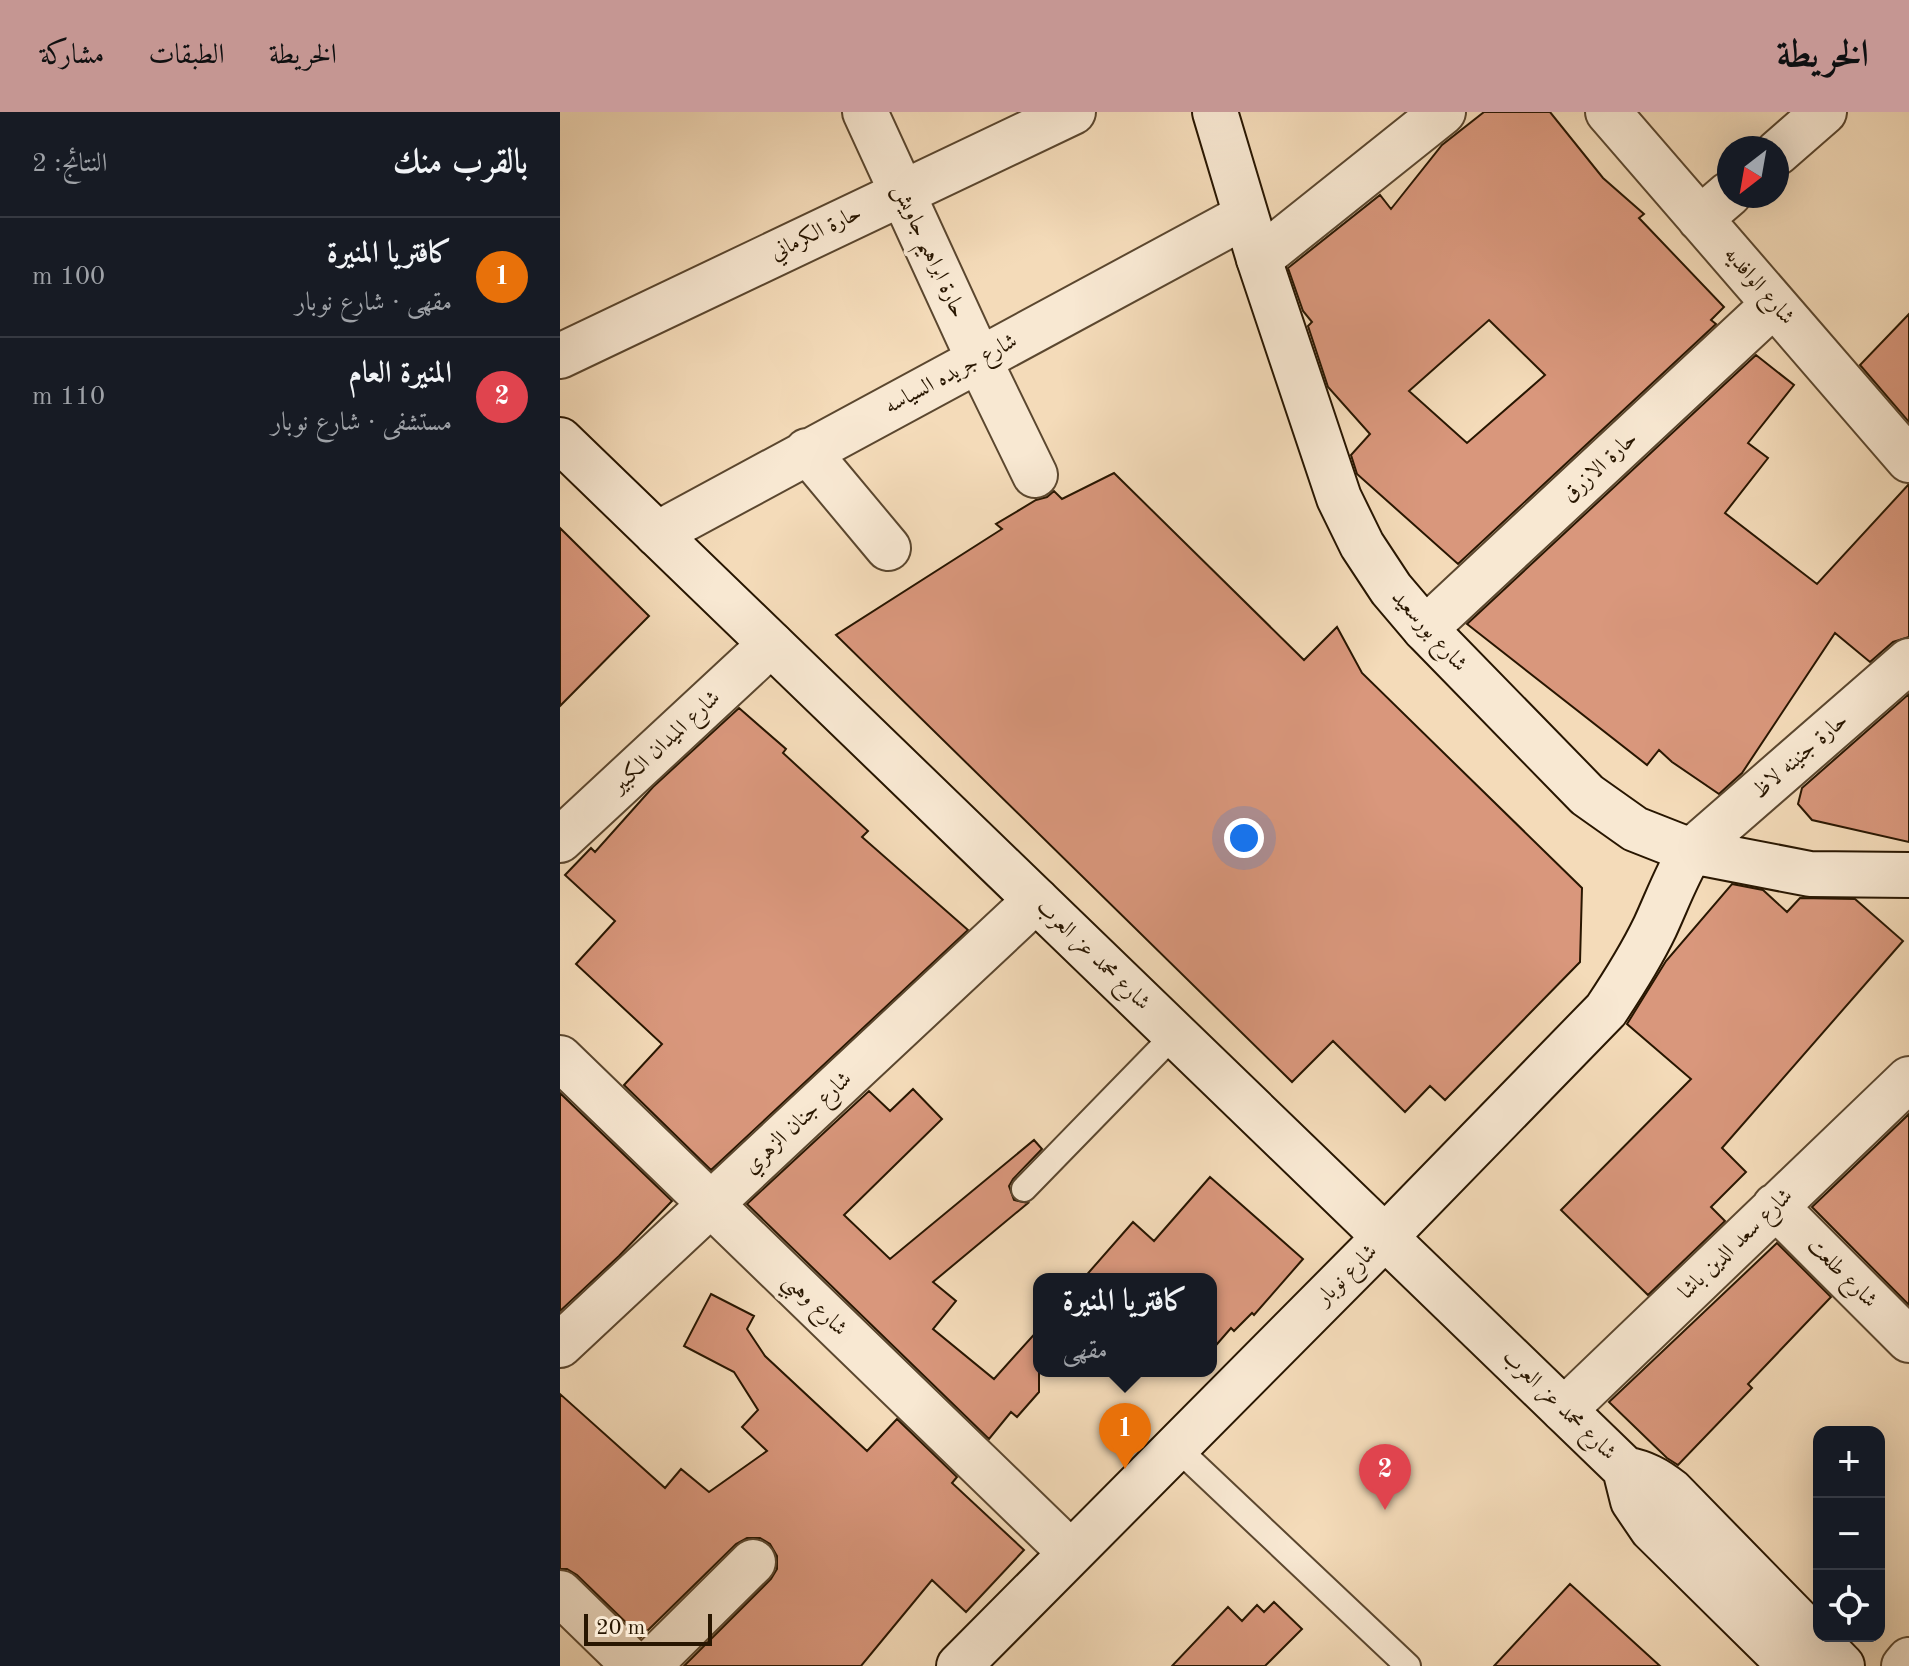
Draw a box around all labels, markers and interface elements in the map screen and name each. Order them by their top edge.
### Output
text: الخريطة [1777,37,1869,75]
text: مشاركة [40,42,104,70]
text: الطبقات [148,42,225,70]
text: الخريطة [269,42,337,70]
north arrow [1717,136,1789,208]
text: بالقرب منك [393,146,528,180]
text: النتائج: 2 [32,151,107,177]
street label: حارة ابراهيم جاويش [880,181,970,325]
street label: حارة الكرماني [767,201,868,270]
text: كافتريا المنيرة [327,239,452,269]
street label: شارع الوافديه [1715,243,1798,333]
text: 100 m [32,264,105,290]
text: 1 [494,264,510,290]
text: مقهى · شارع نوبار [295,290,452,316]
street label: شارع جريده السياسه [881,330,1024,423]
text: المنيرة العام [348,359,452,389]
text: 110 m [32,384,105,410]
text: 2 [494,384,510,410]
text: مستشفى · شارع نوبار [271,410,452,436]
street label: حارة الازرق [1558,427,1642,507]
street label: شارع بورسعيد [1383,586,1471,680]
street label: شارع الميدان الكبير [605,686,729,803]
street label: حارة جنينه لاظ [1748,709,1852,804]
your location [1224,818,1264,858]
street label: شارع محمد عز العرب [1028,895,1154,1019]
street label: شارع جنان الزهري [740,1068,860,1183]
street label: شارع سعد الدين باشا [1675,1185,1801,1308]
street label: شارع طلعت [1799,1234,1881,1316]
street label: شارع نوبار [1311,1240,1386,1315]
street label: شارع وهبي [773,1270,851,1346]
popup [1033,1273,1217,1377]
text: كافتريا المنيرة [1062,1287,1188,1317]
text: مقهى [1062,1338,1108,1364]
street label: شارع محمد عز العرب [1494,1345,1620,1469]
pin: 1 [1099,1403,1151,1469]
map controls [1813,1426,1885,1642]
button: + [1813,1426,1885,1498]
pin: 2 [1359,1444,1411,1510]
button: − [1813,1498,1885,1570]
button: locate [1813,1570,1885,1642]
scale bar [584,1610,712,1646]
text: 20 m [596,1617,645,1639]

